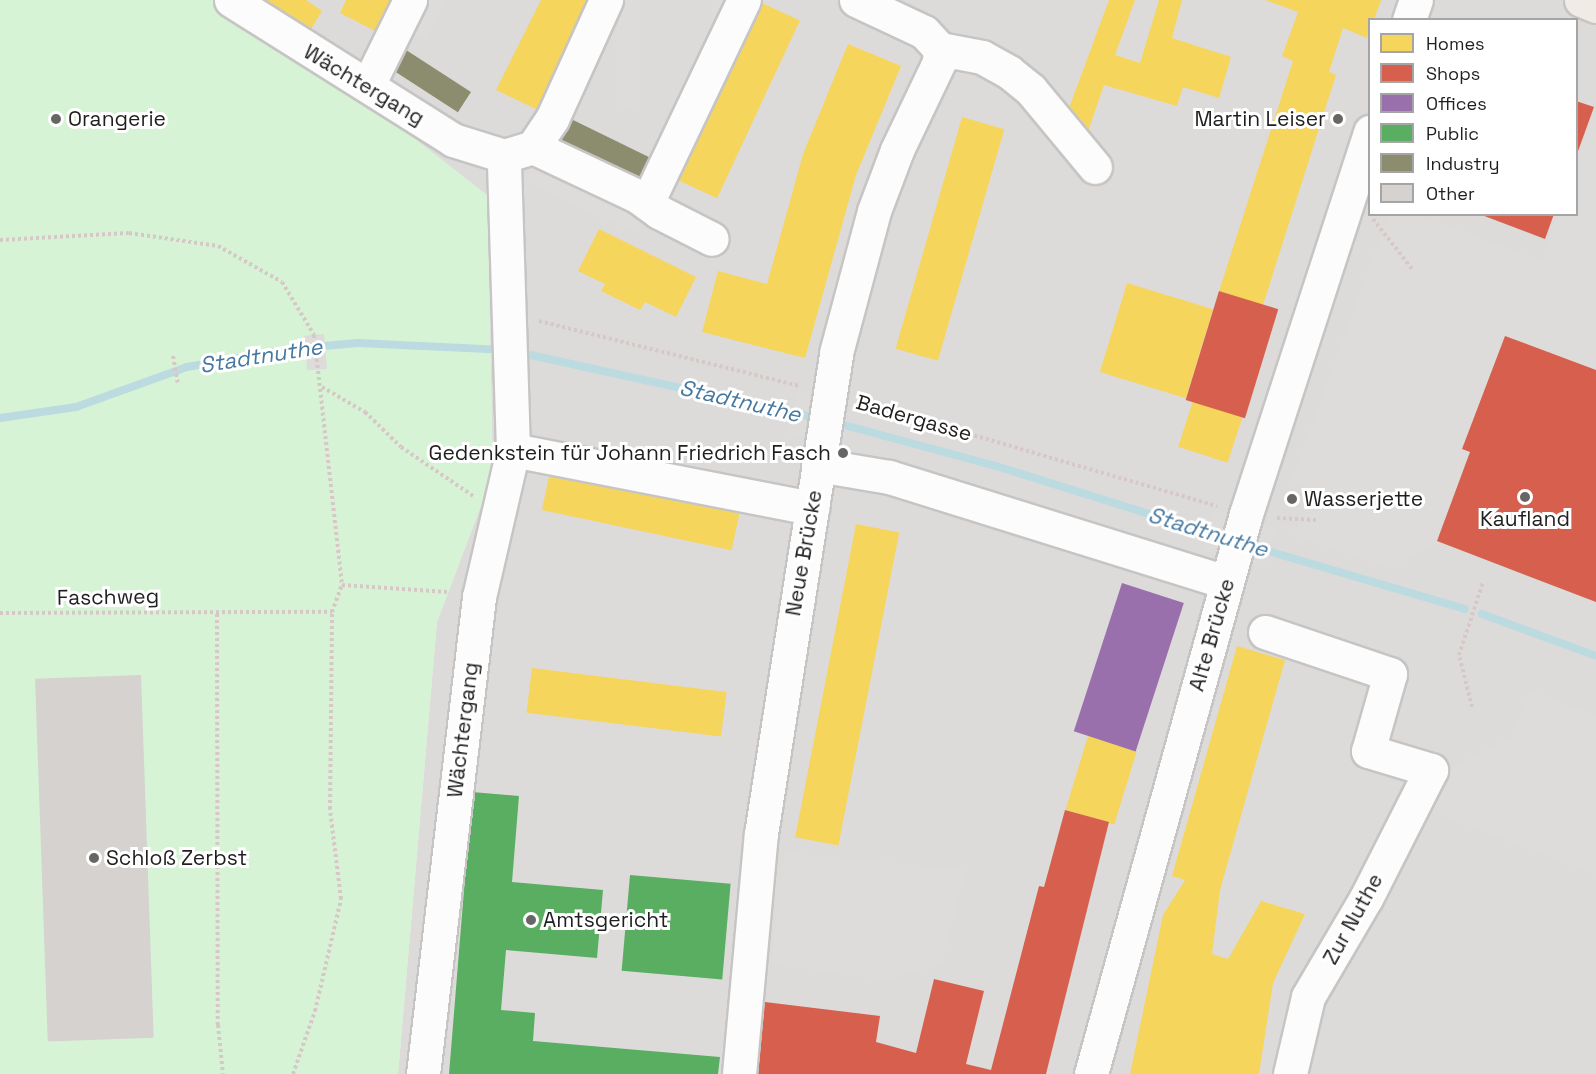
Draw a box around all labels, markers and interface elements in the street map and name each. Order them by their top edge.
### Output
legend [1368,18,1578,216]
text: Homes [1426,32,1485,55]
street label: Wächtergang [299,39,429,131]
text: Shops [1426,62,1480,85]
text: Offices [1426,92,1487,115]
place label: Orangerie [68,106,166,132]
place label: Martin Leiser [1194,106,1326,132]
marker: Orangerie [49,112,63,126]
marker: Martin Leiser [1331,112,1345,126]
text: Public [1426,122,1479,145]
text: Industry [1426,152,1499,175]
text: Other [1426,182,1475,205]
water label: Stadtnuthe [198,333,324,379]
water label: Stadtnuthe [677,374,803,428]
street label: Badergasse [853,389,975,447]
place label: Gedenkstein für Johann Friedrich Fasch [429,440,831,466]
marker: Gedenkstein für Johann Friedrich Fasch [836,446,850,460]
place label: Wasserjette [1304,486,1423,512]
street label: Neue Brücke [781,488,827,618]
marker: Kaufland [1518,490,1532,504]
marker: Wasserjette [1285,492,1299,506]
water label: Stadtnuthe [1145,501,1271,563]
place label: Kaufland [1480,506,1570,532]
street label: Alte Brücke [1184,576,1240,694]
street label: Faschweg [57,584,159,610]
street label: Wächtergang [442,661,484,799]
place label: Schloß Zerbst [106,845,247,871]
marker: Schloß Zerbst [87,851,101,865]
street label: Zur Nuthe [1318,869,1388,969]
place label: Amtsgericht [543,907,668,933]
marker: Amtsgericht [524,913,538,927]

